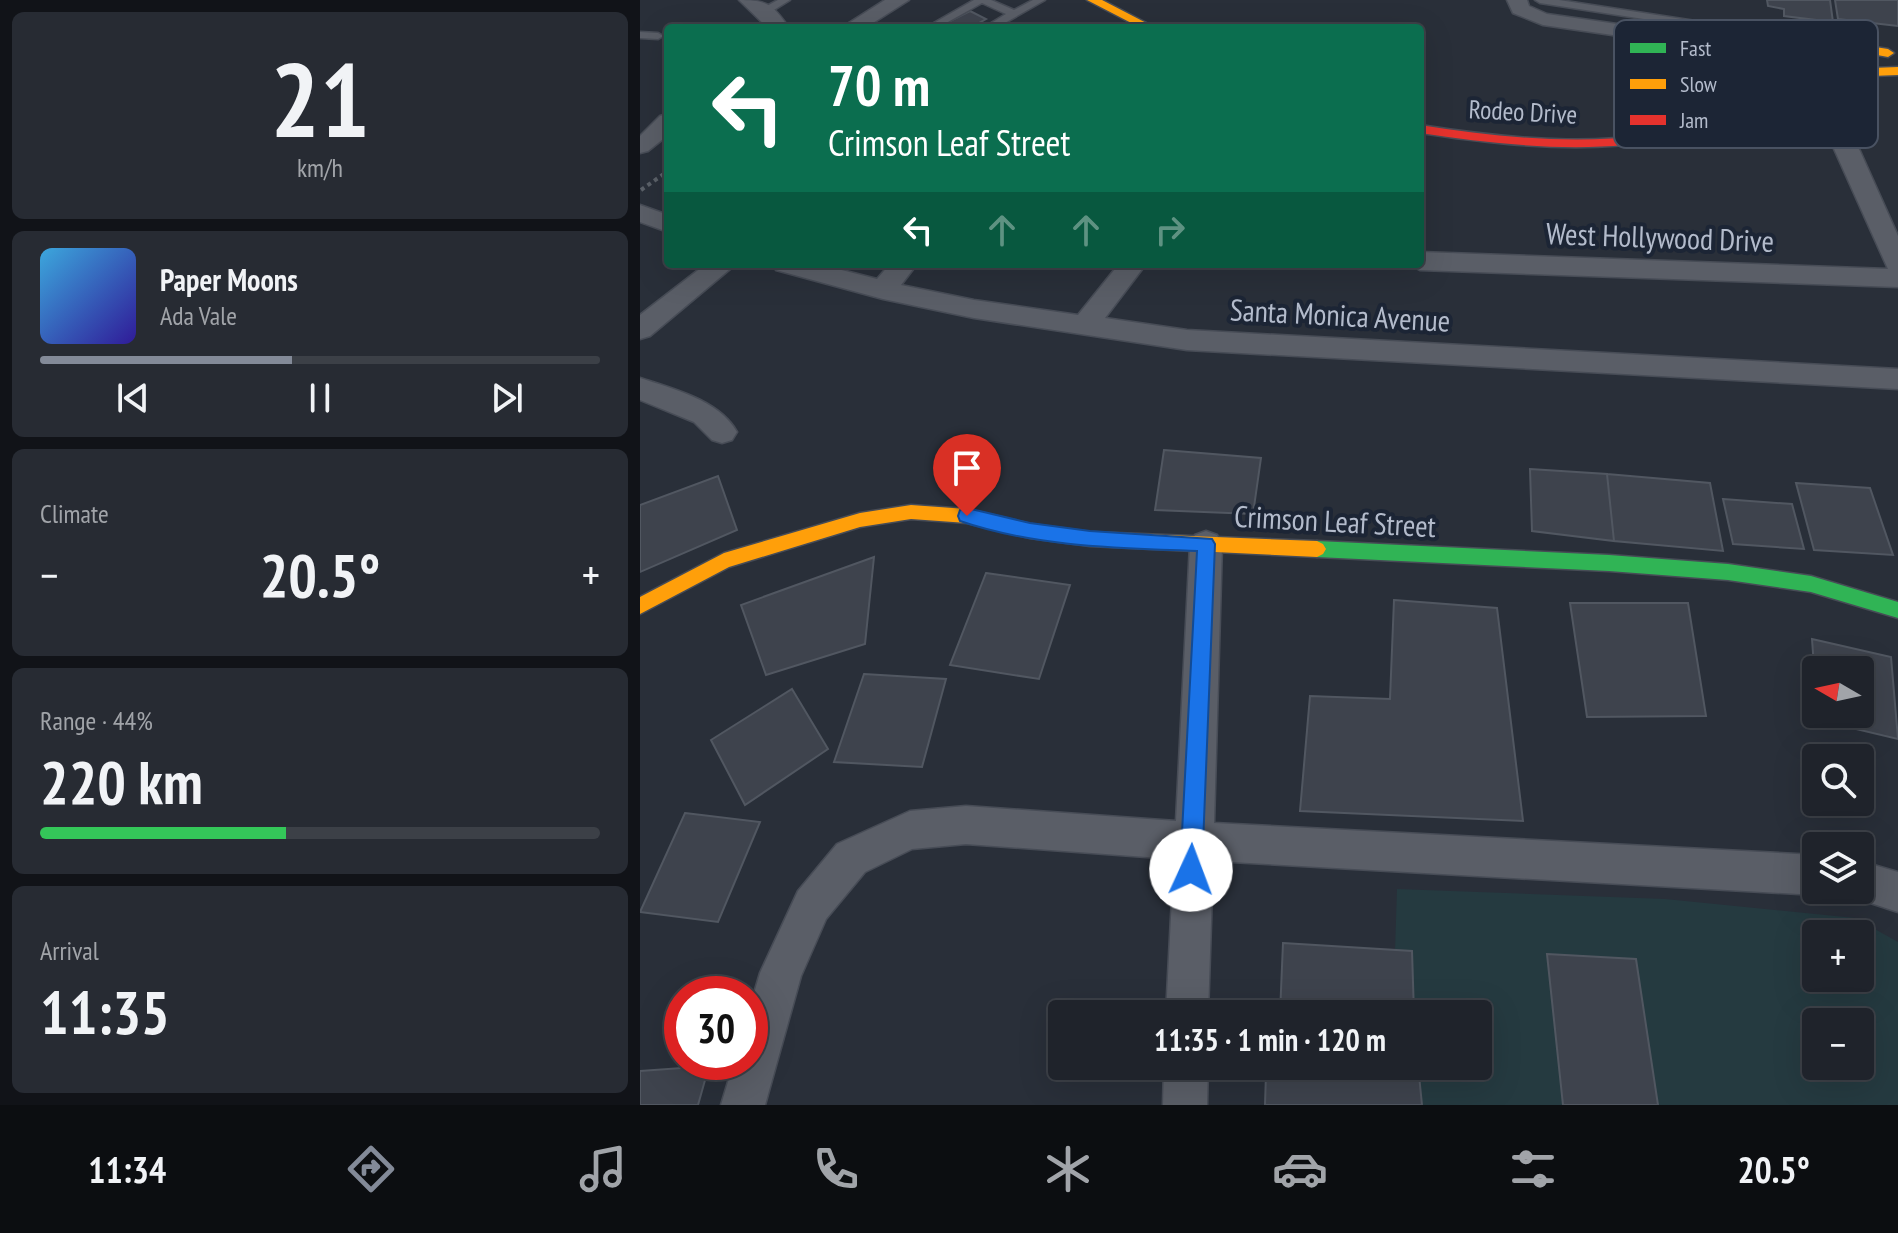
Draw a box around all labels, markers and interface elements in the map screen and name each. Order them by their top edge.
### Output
legend [1614,20,1878,148]
text: 21 [270,31,370,166]
text: Fast [1680,34,1711,62]
text: 70 m [828,49,930,121]
icon: left [696,56,800,160]
text: Slow [1680,70,1717,98]
street label: Rodeo Drive [1468,92,1578,131]
text: Jam [1679,106,1708,134]
text: Crimson Leaf Street [828,119,1070,166]
text: km/h [297,151,343,184]
icon: left [896,208,940,252]
icon: ahead [980,208,1024,252]
icon: ahead [1064,208,1108,252]
icon: right [1148,208,1192,252]
street label: West Hollywood Drive [1545,213,1775,260]
text: Paper Moons [160,260,298,299]
street label: Santa Monica Avenue [1229,289,1451,340]
text: Ada Vale [160,299,237,332]
icon: previous [111,376,155,420]
icon: pause [298,376,342,420]
icon: next [485,376,529,420]
pin [933,434,1001,516]
icon: arrive [945,446,989,490]
street label: Crimson Leaf Street [1233,496,1438,545]
text: Climate [40,497,109,530]
text: 20.5° [260,536,380,614]
text: − [40,546,58,603]
text: + [582,546,600,603]
north arrow [1802,656,1874,728]
map controls [1802,656,1874,1080]
text: Range · 44% [40,704,153,737]
text: 220 km [40,743,203,821]
button: search [1802,744,1874,816]
position arrow [1149,828,1233,912]
button: layers [1802,832,1874,904]
button: + [1802,920,1874,992]
text: Arrival [40,934,99,967]
text: 11:35 [40,973,170,1051]
speed limit sign: 30 [664,976,768,1080]
button: − [1802,1008,1874,1080]
text: 11:35 · 1 min · 120 m [1154,1020,1386,1059]
icon: directions [343,1141,399,1197]
icon: music [575,1141,631,1197]
icon: phone [808,1141,864,1197]
icon: climate [1040,1141,1096,1197]
icon: car [1272,1141,1328,1197]
icon: filters [1505,1141,1561,1197]
text: 11:34 [88,1146,166,1193]
text: 20.5° [1737,1146,1810,1193]

